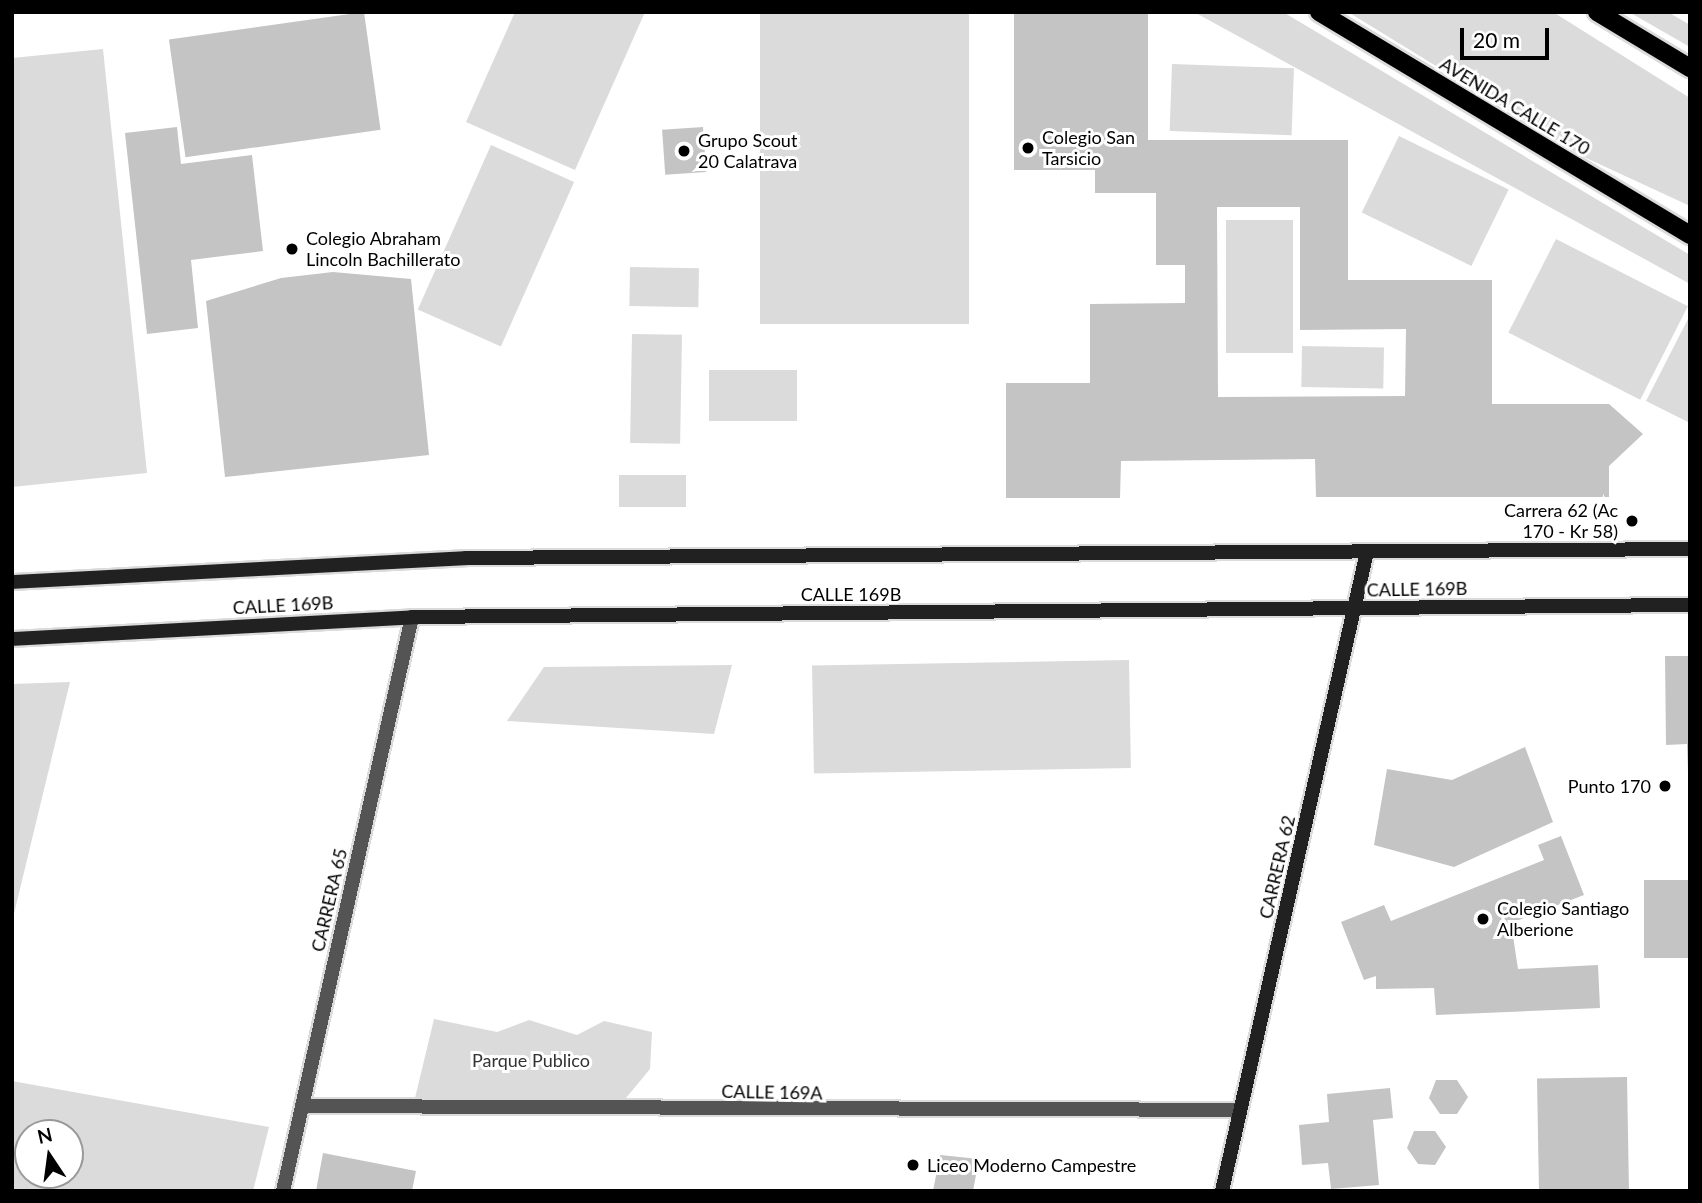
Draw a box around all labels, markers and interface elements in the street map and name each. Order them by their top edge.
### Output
scale bar [1464,14,1553,58]
text: 20 m [1473,27,1520,52]
street label: AVENIDA CALLE 170 [1436,53,1594,159]
place label: Colegio San Tarsicio [1042,127,1135,170]
place label: Grupo Scout 20 Calatrava [698,130,797,172]
marker: Colegio San Tarsicio [1020,140,1036,156]
marker: Grupo Scout 20 Calatrava [676,143,692,159]
place label: Colegio Abraham Lincoln Bachillerato [306,228,460,270]
marker: Colegio Abraham Lincoln Bachillerato [284,241,300,257]
place label: Carrera 62 (Ac 170 - Kr 58) [1504,500,1618,542]
marker: Carrera 62 (Ac 170 - Kr 58) [1624,513,1640,529]
street label: CALLE 169B [1366,577,1468,601]
street label: CALLE 169B [801,583,901,605]
street label: CALLE 169B [232,592,334,618]
place label: Punto 170 [1568,775,1651,797]
marker: Punto 170 [1657,778,1673,794]
street label: CARRERA 62 [1255,813,1299,921]
street label: CARRERA 65 [307,846,351,954]
place label: Colegio Santiago Alberione [1497,898,1629,940]
marker: Colegio Santiago Alberione [1475,911,1491,927]
park label: Parque Publico [472,1049,590,1071]
street label: CALLE 169A [721,1080,823,1104]
north arrow [14,1119,84,1189]
text: N [35,1122,54,1148]
place label: Liceo Moderno Campestre [927,1154,1136,1176]
marker: Liceo Moderno Campestre [905,1157,921,1173]

